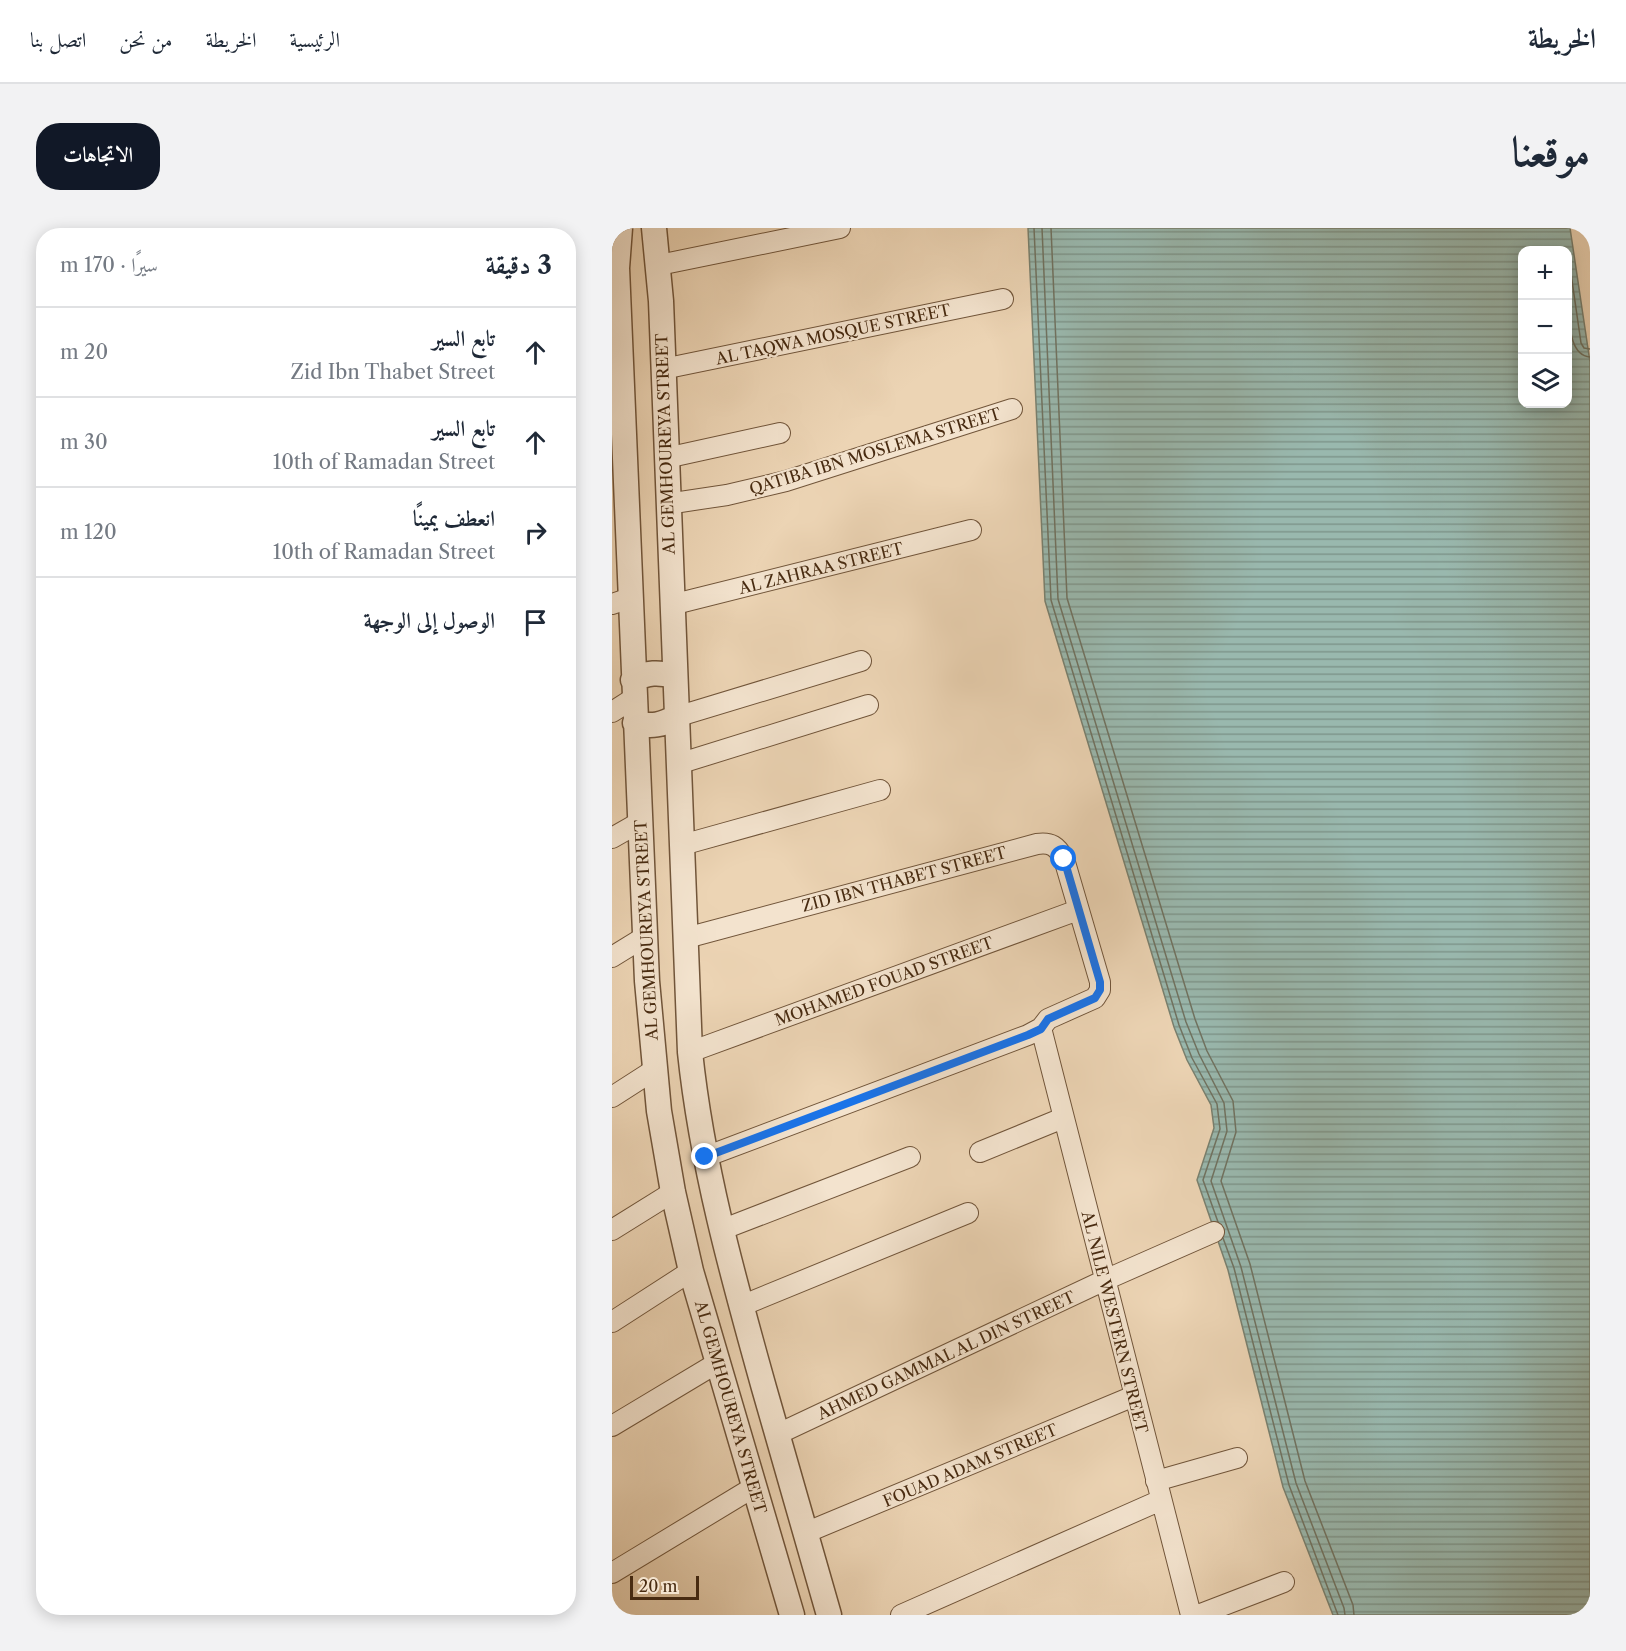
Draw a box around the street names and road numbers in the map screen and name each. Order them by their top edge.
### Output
street label: AL TAQWA MOSQUE STREET [713,299,952,369]
street label: AL GEMHOUREYA STREET [651,333,679,556]
street label: QATIBA IBN MOSLEMA STREET [747,403,1003,499]
street label: AL ZAHRAA STREET [736,538,905,598]
street label: AL GEMHOUREYA STREET [630,819,662,1042]
street label: ZID IBN THABET STREET [799,842,1009,916]
street label: MOHAMED FOUAD STREET [772,932,996,1030]
street label: AL NILE WESTERN STREET [1077,1208,1152,1435]
street label: AHMED GAMMAL AL DIN STREET [813,1286,1078,1424]
street label: AL GEMHOUREYA STREET [691,1297,771,1516]
street label: FOUAD ADAM STREET [880,1419,1060,1511]

